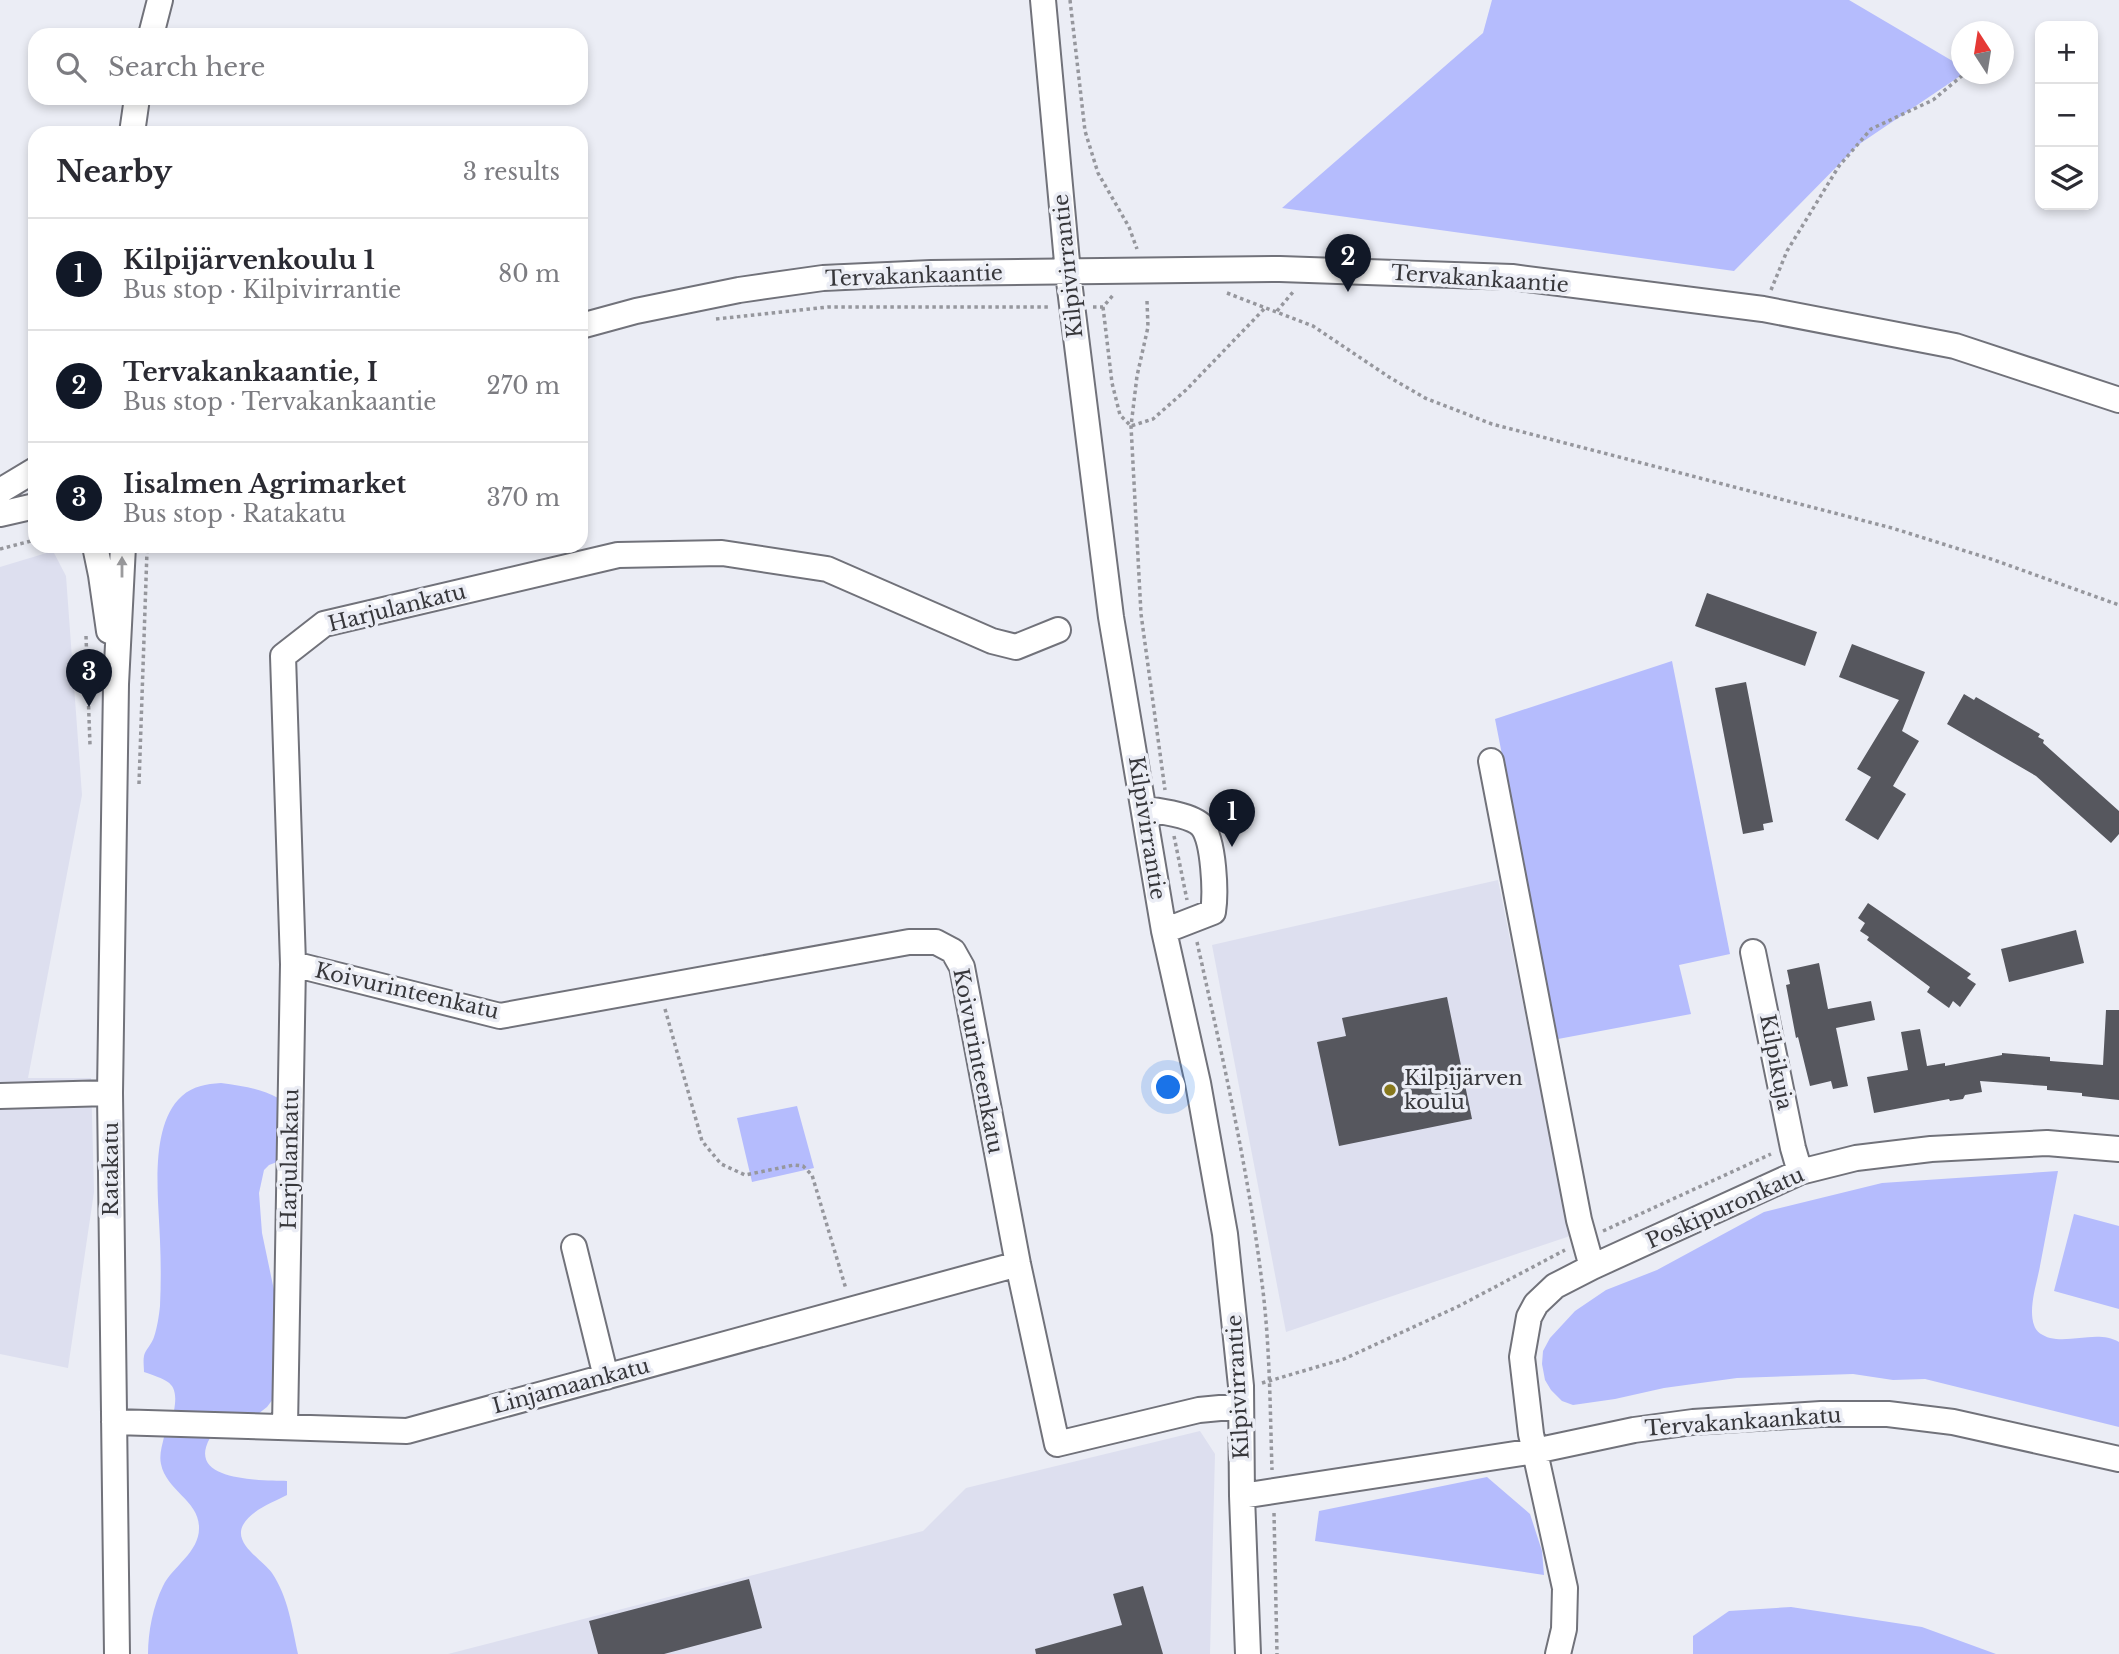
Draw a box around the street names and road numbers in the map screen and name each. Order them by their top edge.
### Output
street label: Kilpivirrantie [1047,193,1089,339]
street label: Tervakankaantie [825,260,1003,292]
street label: Tervakankaantie [1390,260,1570,298]
street label: Harjulankatu [325,578,469,638]
street label: Kilpivirrantie [1123,754,1171,902]
street label: Koivurinteenkatu [312,957,502,1025]
street label: Koivurinteenkatu [947,966,1009,1156]
street label: Kilpikuja [1754,1012,1798,1112]
street label: Harjulankatu [276,1088,304,1230]
street label: Ratakatu [98,1122,124,1216]
street label: Poskipuronkatu [1642,1162,1808,1254]
street label: Kilpivirrantie [1221,1314,1255,1460]
street label: Linjamaankatu [490,1353,652,1419]
street label: Tervakankaankatu [1644,1402,1842,1442]

